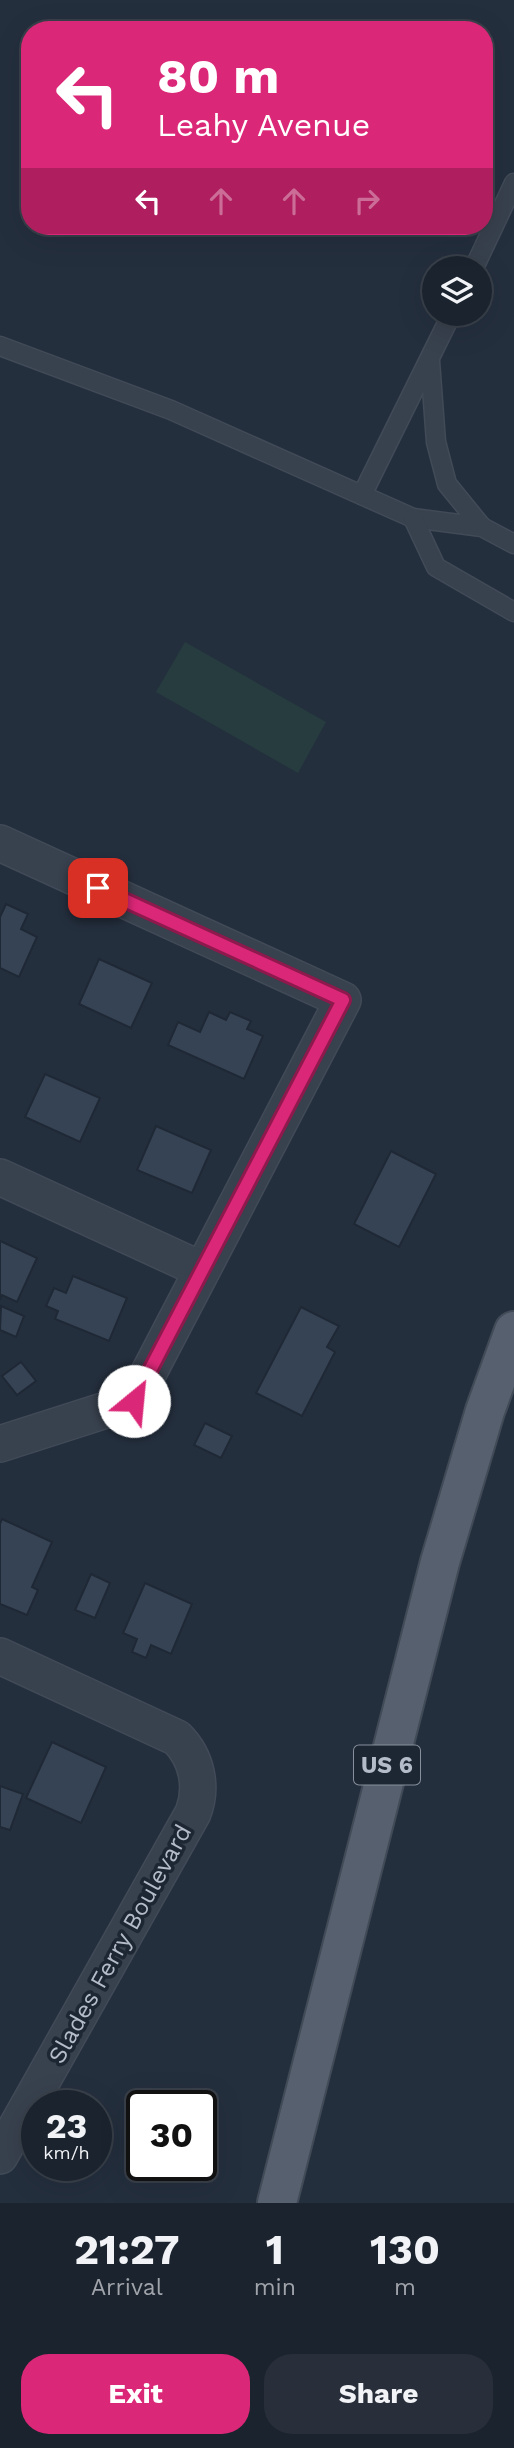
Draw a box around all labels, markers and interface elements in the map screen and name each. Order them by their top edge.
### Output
text: 80 m [157,47,279,105]
icon: left [42,49,133,140]
text: Leahy Avenue [157,106,370,144]
icon: left [129,182,167,220]
icon: ahead [202,182,240,220]
icon: ahead [275,182,313,220]
icon: right [348,182,386,220]
map controls [422,256,492,326]
button: layers [422,256,492,326]
pin [68,858,128,918]
icon: arrive [79,869,117,907]
position arrow [97,1364,171,1438]
road number: US 6 [354,1746,420,1784]
street label: Slades Ferry Boulevard [43,1820,197,2068]
speed limit sign: 30 [126,2090,217,2181]
text: 23 [46,2105,87,2147]
text: km/h [43,2142,90,2163]
text: 21:27 [74,2225,180,2274]
text: 1 [266,2225,284,2274]
text: 130 [370,2225,440,2274]
text: Arrival [91,2274,163,2301]
text: min [254,2274,296,2301]
text: m [394,2274,416,2301]
button: Exit [21,2354,250,2434]
button: Share [264,2354,493,2434]

